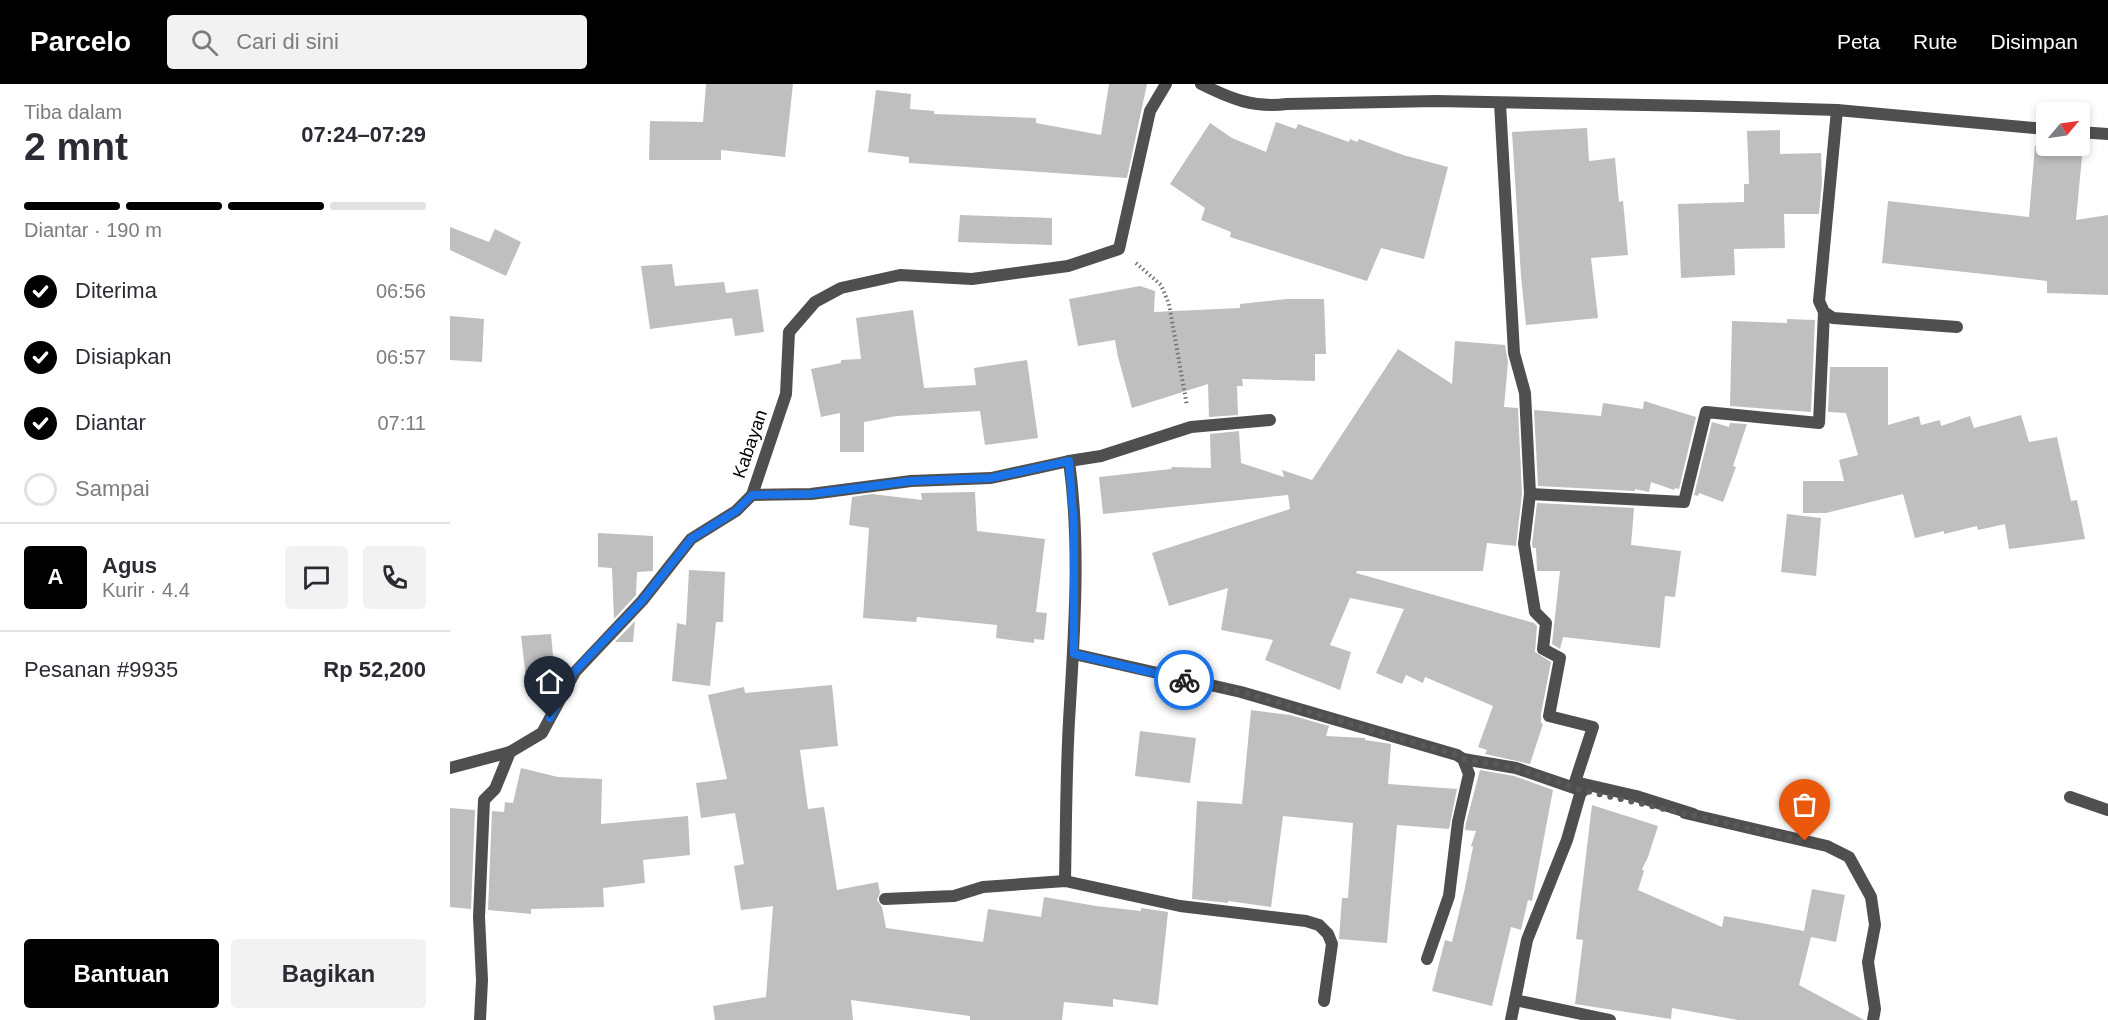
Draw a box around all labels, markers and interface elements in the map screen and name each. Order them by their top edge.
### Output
search box [167,15,587,69]
text: Parcelo [30,26,131,57]
icon: search [188,26,221,59]
text: Cari di sini [236,29,339,54]
text: Peta [1837,30,1880,53]
text: Rute [1913,30,1957,53]
text: Disimpan [1990,30,2078,53]
text: Tiba dalam [24,101,122,123]
north arrow [2036,102,2090,156]
map controls [2036,102,2090,156]
text: 07:24–07:29 [301,122,426,147]
text: 2 mnt [24,125,128,168]
text: Diantar · 190 m [24,219,162,241]
icon: check [24,275,57,308]
text: Diterima [75,278,157,303]
text: 06:56 [376,280,426,302]
icon: check [24,341,57,374]
text: Disiapkan [75,344,172,369]
text: 06:57 [376,346,426,368]
icon: check [24,407,57,440]
street label: Kabayan [729,407,771,481]
text: Diantar [75,410,146,435]
text: 07:11 [377,412,426,434]
text: Sampai [75,476,150,501]
button: chat [285,546,348,609]
button: phone [363,546,426,609]
text: Agus [102,553,157,578]
text: A [48,564,63,589]
text: Kurir · 4.4 [102,579,190,601]
courier [1154,650,1214,710]
pin [524,656,575,718]
text: Pesanan #9935 [24,657,178,682]
text: Rp 52,200 [323,657,426,682]
icon: bike [1168,664,1201,697]
icon: home [533,665,566,698]
pin [1779,779,1830,841]
icon: bag [1788,788,1821,821]
button: Bantuan [24,939,219,1008]
button: Bagikan [231,939,426,1008]

